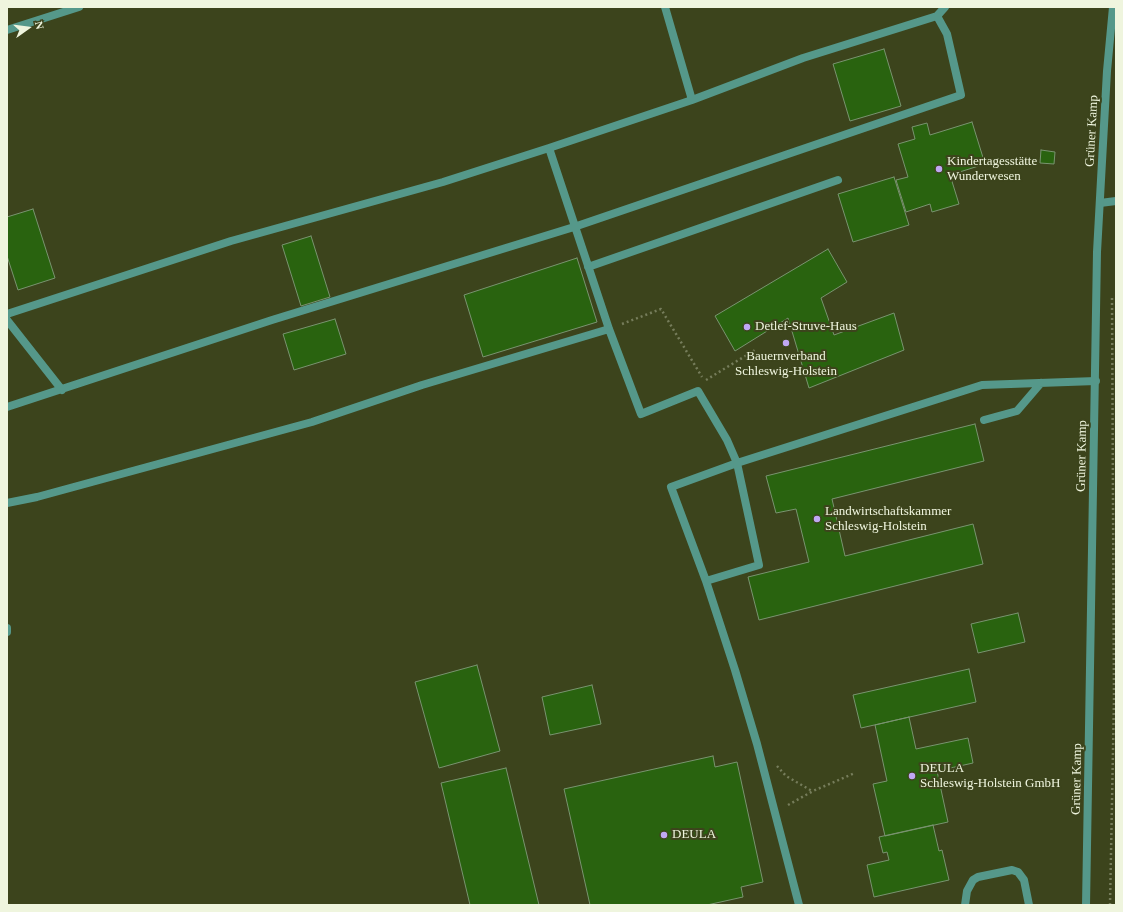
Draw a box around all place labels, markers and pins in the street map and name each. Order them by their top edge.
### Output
place label: Kindertagesstätte Wunderwesen [947,154,1037,185]
marker: Kindertagesstätte Wunderwesen [934,164,944,174]
place label: Detlef-Struve-Haus [755,319,857,335]
marker: Detlef-Struve-Haus [742,322,752,332]
marker: Bauernverband Schleswig-Holstein [781,338,791,348]
place label: Bauernverband Schleswig-Holstein [735,349,837,380]
place label: Landwirtschaftskammer Schleswig-Holstein [825,504,951,535]
marker: Landwirtschaftskammer Schleswig-Holstein [812,514,822,524]
place label: DEULA Schleswig-Holstein GmbH [920,761,1060,792]
marker: DEULA Schleswig-Holstein GmbH [907,771,917,781]
place label: DEULA [672,827,716,843]
marker: DEULA [659,830,669,840]

